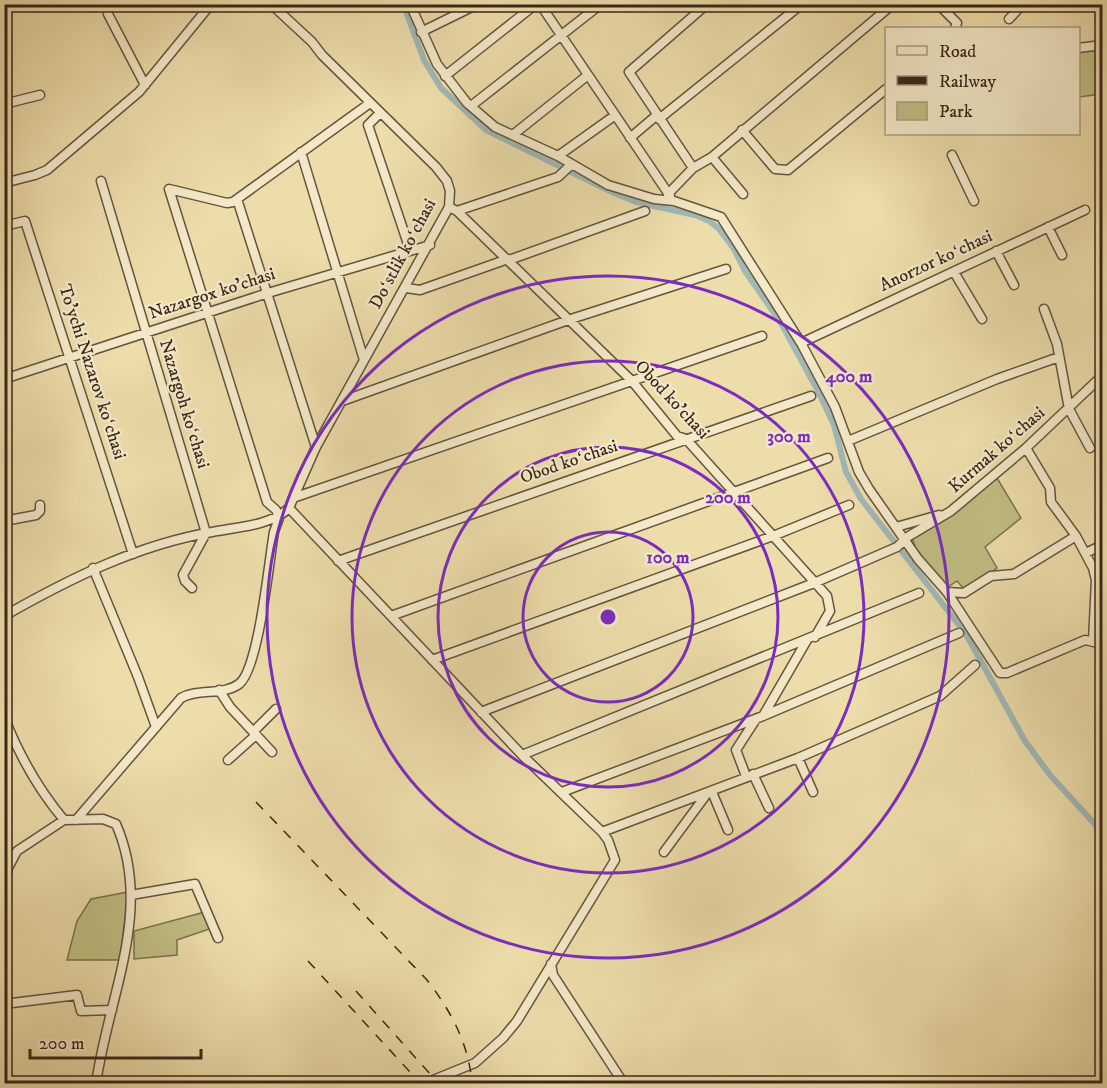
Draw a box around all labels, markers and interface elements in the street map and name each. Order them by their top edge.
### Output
legend [885,27,1080,135]
text: Road [939,41,976,63]
text: Railway [939,71,997,93]
text: Park [939,101,973,123]
street label: Doʻstlik koʻchasi [365,195,441,313]
street label: Anorzor koʻchasi [876,225,996,297]
street label: Nazargox ko'chasi [146,263,278,325]
street label: To'ychi Nazarov koʻchasi [53,282,131,462]
street label: Nazargoh koʻchasi [154,337,214,471]
street label: Obod ko'chasi [630,356,714,444]
text: 400 m [824,366,873,388]
street label: Kurmak koʻchasi [944,402,1050,498]
text: 300 m [767,426,811,448]
street label: Obod koʻchasi [517,435,621,489]
text: 200 m [705,487,751,509]
text: 100 m [646,547,690,569]
centre of rings [598,607,618,627]
scale bar [30,1022,201,1060]
text: 200 m [39,1033,85,1055]

